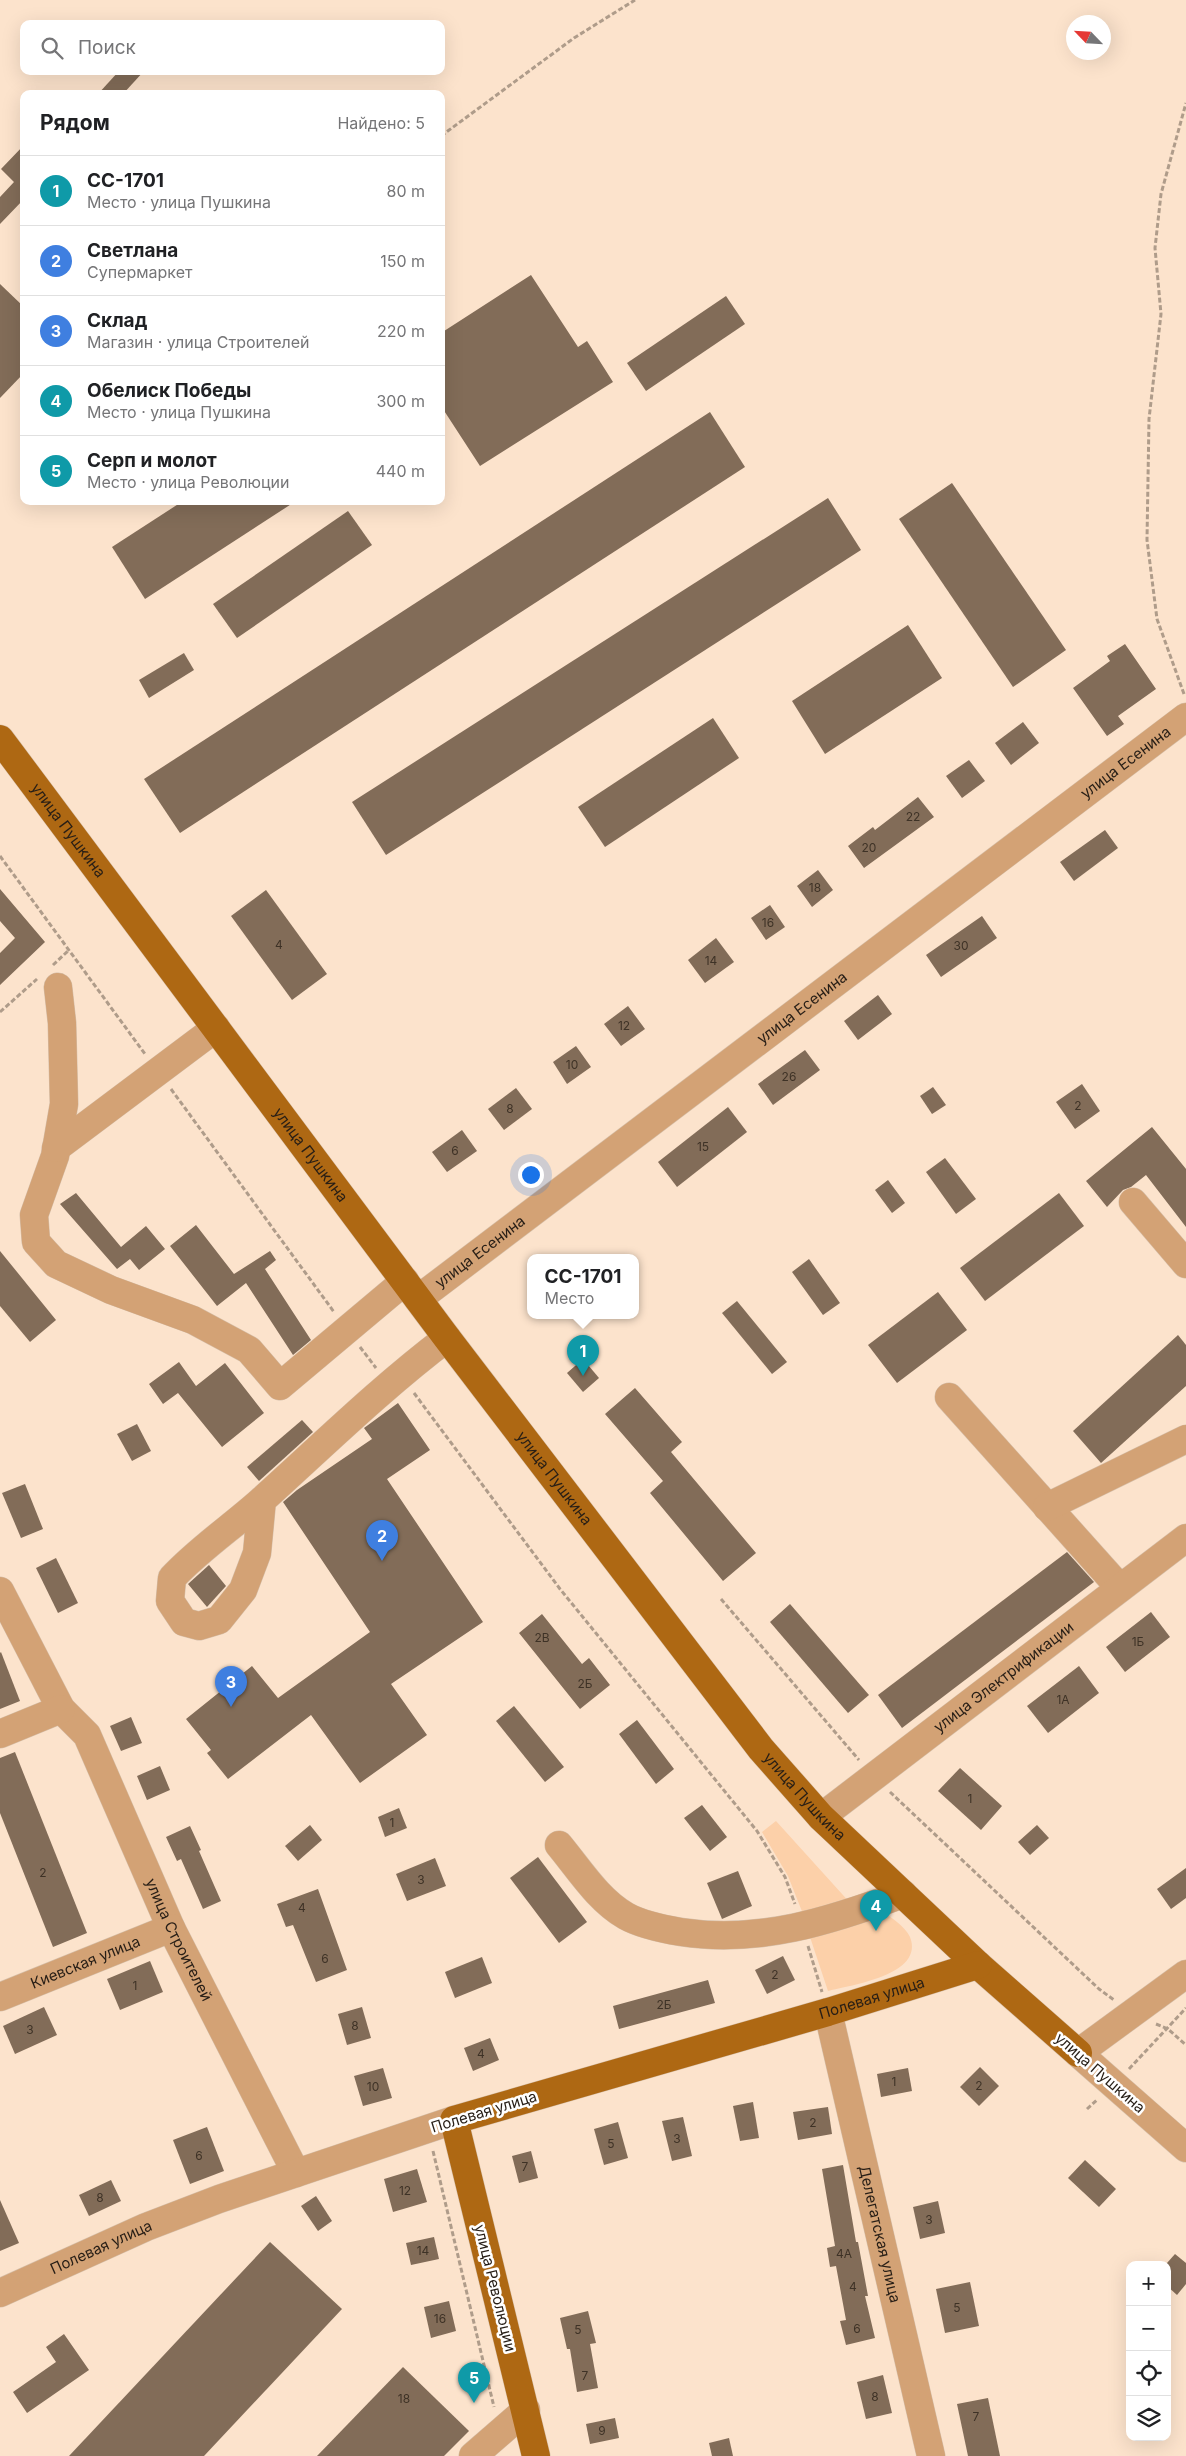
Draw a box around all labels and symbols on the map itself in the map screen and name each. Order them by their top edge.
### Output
north arrow [1066,15,1111,60]
street label: улица Есенина [1077,722,1174,803]
street label: улица Пушкина [27,779,110,881]
house number: 22 [906,809,920,824]
house number: 20 [862,840,876,855]
house number: 18 [809,880,821,895]
house number: 16 [762,915,774,930]
house number: 4 [275,937,283,952]
house number: 30 [954,938,968,953]
house number: 14 [705,953,718,968]
street label: улица Есенина [753,967,851,1048]
house number: 12 [618,1018,630,1033]
house number: 10 [566,1057,578,1072]
house number: 26 [782,1069,796,1084]
house number: 2 [1074,1098,1082,1113]
house number: 8 [506,1101,514,1116]
street label: улица Пушкина [269,1104,352,1206]
house number: 15 [697,1139,709,1154]
house number: 6 [451,1143,459,1158]
your location [518,1162,544,1188]
street label: улица Есенина [431,1211,529,1292]
pin: 1 [567,1335,599,1376]
street label: улица Пушкина [513,1427,597,1529]
pin: 2 [366,1520,398,1561]
street label: улица Электрификации [930,1617,1077,1736]
house number: 2В [534,1630,550,1645]
house number: 1Б [1132,1634,1145,1649]
pin: 3 [215,1666,247,1707]
house number: 2Б [577,1676,593,1691]
house number: 1А [1056,1692,1070,1707]
street label: улица Пушкина [759,1748,850,1844]
house number: 1 [968,1791,972,1806]
house number: 1 [390,1815,394,1830]
house number: 2 [39,1865,47,1880]
house number: 3 [417,1872,425,1887]
street label: улица Строителей [142,1875,217,2004]
pin: 4 [860,1890,892,1931]
house number: 4 [298,1900,306,1915]
street label: Киевская улица [28,1931,143,1993]
house number: 6 [321,1951,329,1966]
house number: 2 [771,1967,779,1982]
street label: Полевая улица [817,1972,927,2023]
house number: 1 [133,1978,137,1993]
house number: 2Б [656,1997,672,2012]
house number: 8 [351,2018,359,2033]
house number: 3 [26,2022,34,2037]
street label: улица Пушкина [1051,2028,1149,2117]
house number: 4 [477,2046,485,2061]
house number: 1 [892,2074,896,2089]
house number: 2 [975,2078,983,2093]
house number: 10 [367,2079,379,2094]
street label: Полевая улица [429,2086,539,2137]
house number: 2 [809,2115,817,2130]
house number: 3 [673,2131,681,2146]
house number: 5 [607,2136,615,2151]
house number: 6 [195,2148,203,2163]
house number: 7 [522,2159,529,2174]
street label: Делегатская улица [855,2163,905,2305]
house number: 12 [399,2183,411,2198]
house number: 8 [96,2190,104,2205]
house number: 3 [925,2212,933,2227]
street label: Полевая улица [47,2216,154,2278]
street label: улица Революции [470,2222,520,2354]
house number: 14 [417,2243,430,2258]
house number: 4А [836,2246,852,2261]
house number: 4 [849,2279,857,2294]
house number: 5 [953,2300,961,2315]
house number: 16 [434,2311,446,2326]
house number: 6 [853,2321,861,2336]
house number: 5 [574,2322,582,2337]
pin: 5 [458,2362,490,2403]
house number: 7 [582,2368,589,2383]
house number: 8 [871,2389,879,2404]
house number: 18 [398,2391,410,2406]
house number: 7 [973,2409,980,2424]
house number: 9 [598,2423,606,2438]

